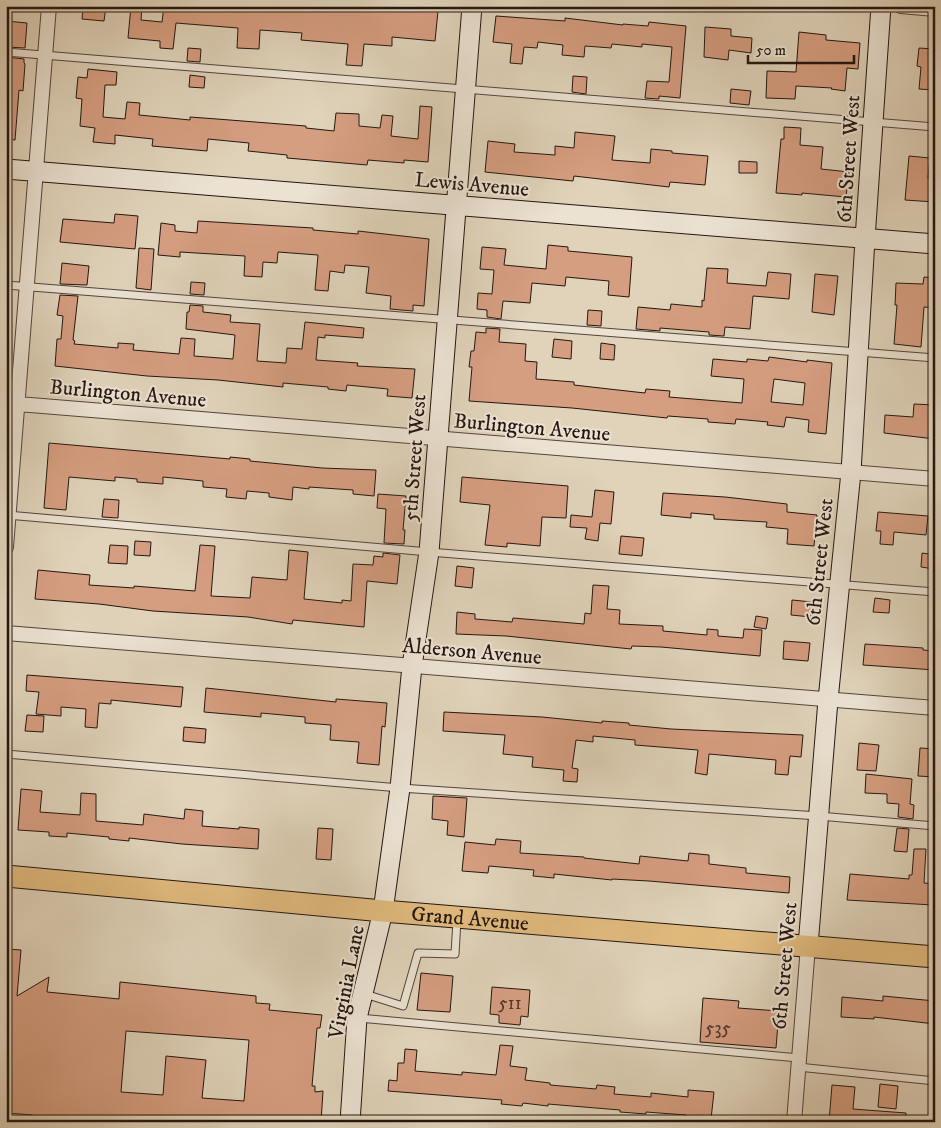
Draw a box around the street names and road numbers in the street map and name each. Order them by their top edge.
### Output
street label: 6th Street West [832,94,866,224]
street label: Lewis Avenue [414,167,530,203]
street label: Burlington Avenue [49,374,208,414]
street label: 5th Street West [398,393,432,523]
street label: Burlington Avenue [453,408,612,448]
street label: 6th Street West [800,497,840,627]
street label: Alderson Avenue [401,633,543,671]
street label: Grand Avenue [410,901,530,937]
street label: 6th Street West [766,901,804,1031]
street label: Virginia Lane [323,923,371,1042]

